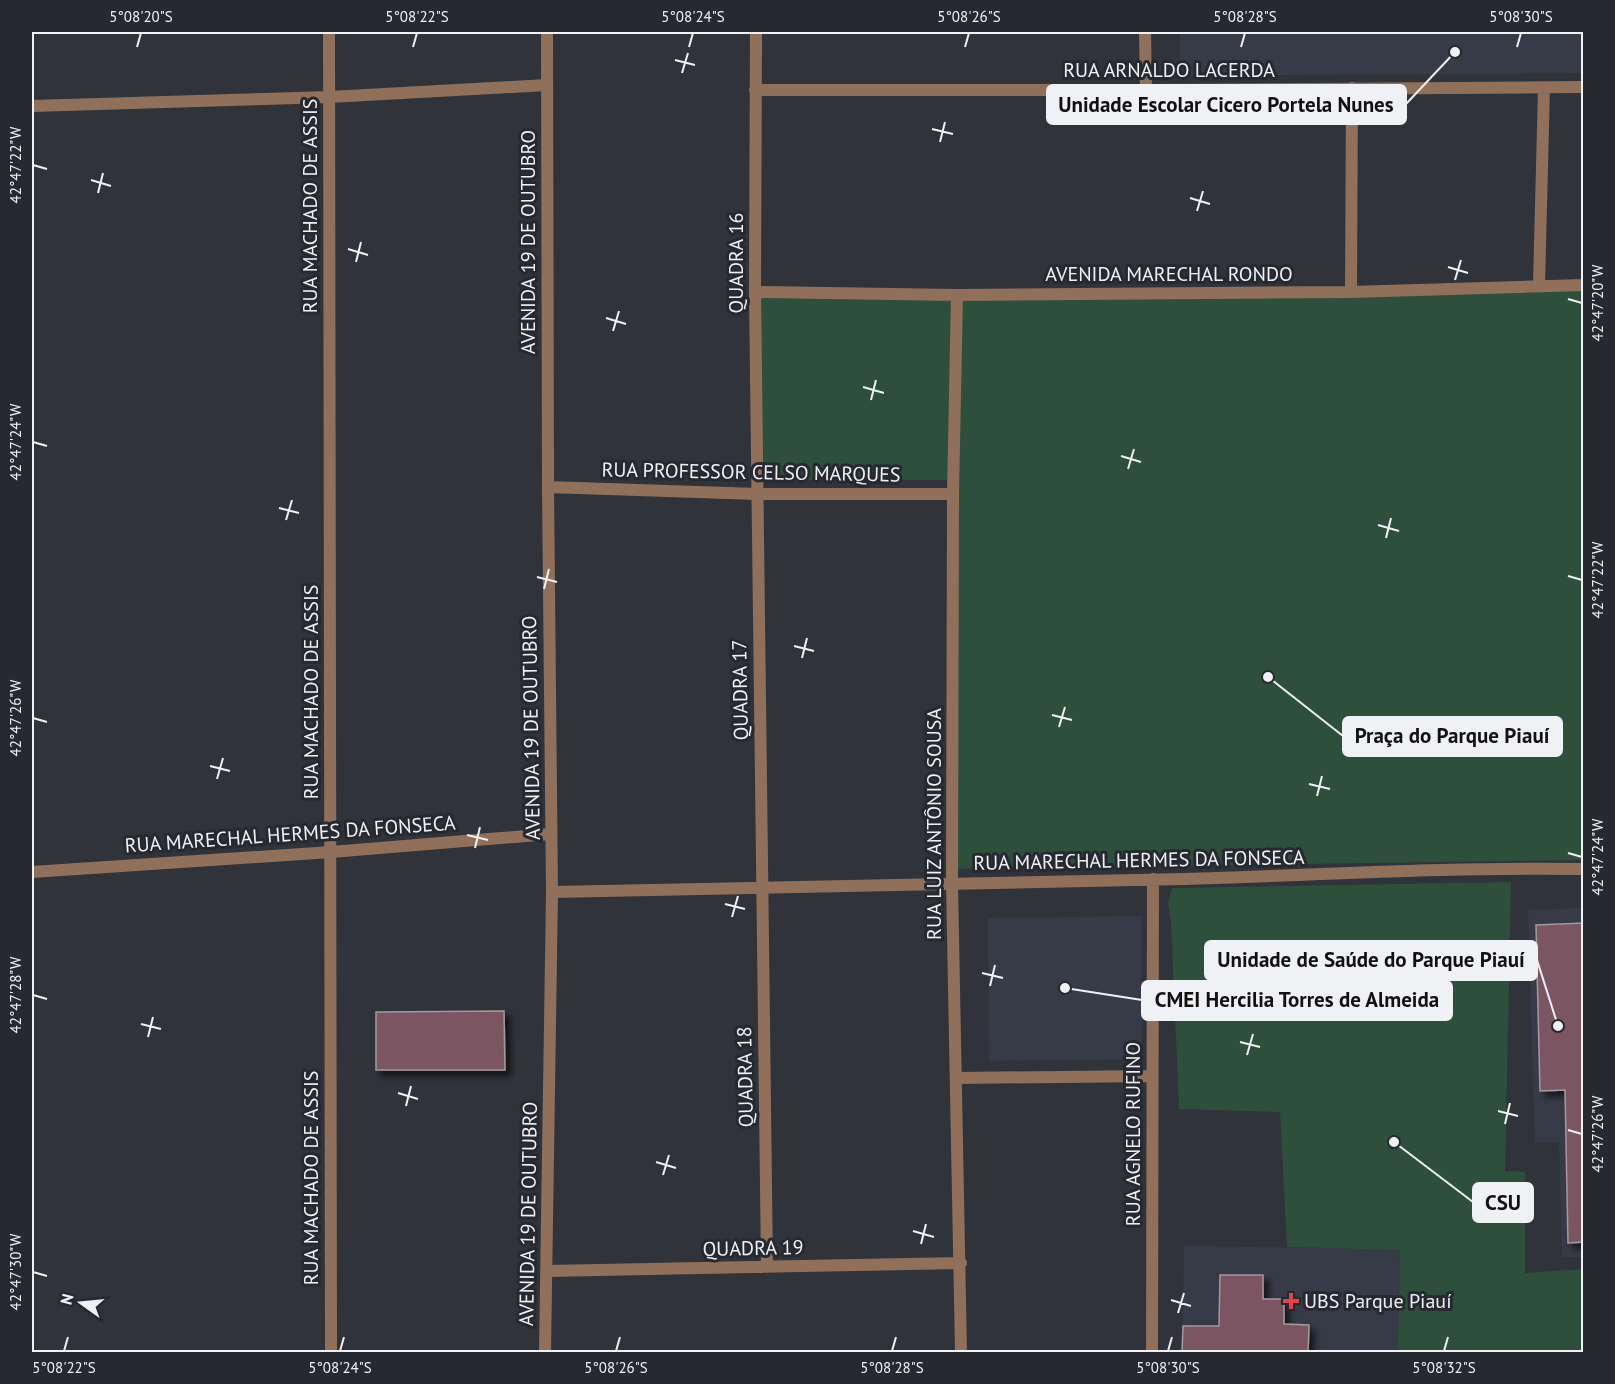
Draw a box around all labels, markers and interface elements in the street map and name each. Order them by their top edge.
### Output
text: 5°08'20"S [109,7,173,26]
text: 5°08'22"S [385,7,449,26]
text: 5°08'24"S [661,7,725,26]
text: 5°08'26"S [937,7,1001,26]
text: 5°08'28"S [1213,7,1277,26]
text: 5°08'30"S [1489,7,1553,26]
street label: RUA ARNALDO LACERDA [1063,57,1275,83]
callout: Unidade Escolar Cicero Portela Nunes [1047,85,1406,124]
text: Unidade Escolar Cicero Portela Nunes [1058,91,1394,118]
street label: RUA MACHADO DE ASSIS [297,99,323,313]
text: 42°47'22"W [6,126,25,203]
street label: AVENIDA 19 DE OUTUBRO [515,130,541,354]
street label: QUADRA 16 [723,213,749,313]
street label: AVENIDA MARECHAL RONDO [1045,261,1293,287]
text: 42°47'20"W [1588,264,1607,341]
text: 42°47'24"W [6,403,25,480]
street label: RUA PROFESSOR CELSO MARQUES [601,456,901,488]
text: 42°47'22"W [1588,541,1607,618]
street label: RUA MACHADO DE ASSIS [298,585,324,799]
street label: AVENIDA 19 DE OUTUBRO [516,616,546,840]
street label: QUADRA 17 [726,639,754,741]
text: 42°47'26"W [6,679,25,756]
street label: RUA LUIZ ANTÔNIO SOUSA [921,708,947,940]
callout: Praça do Parque Piauí [1343,717,1562,756]
text: Praça do Parque Piauí [1355,722,1550,749]
street label: RUA MARECHAL HERMES DA FONSECA [124,809,457,859]
text: 42°47'24"W [1588,818,1607,895]
street label: RUA MARECHAL HERMES DA FONSECA [973,844,1305,876]
callout: Unidade de Saúde do Parque Piauí [1205,941,1537,980]
text: Unidade de Saúde do Parque Piauí [1217,946,1525,973]
text: 42°47'28"W [6,956,25,1033]
callout: CMEI Hercilia Torres de Almeida [1142,981,1452,1020]
text: CMEI Hercilia Torres de Almeida [1155,986,1439,1013]
street label: QUADRA 18 [731,1026,759,1128]
street label: RUA AGNELO RUFINO [1120,1042,1146,1226]
street label: RUA MACHADO DE ASSIS [298,1071,324,1285]
text: 42°47'26"W [1588,1095,1607,1172]
street label: AVENIDA 19 DE OUTUBRO [513,1102,543,1326]
callout: CSU [1473,1183,1533,1222]
text: CSU [1485,1189,1521,1216]
text: 42°47'30"W [6,1233,25,1310]
street label: QUADRA 19 [702,1234,804,1262]
north arrow [51,1273,111,1333]
place label: UBS Parque Piauí [1304,1288,1452,1314]
text: N [55,1291,78,1307]
marker: UBS Parque Piauí [1282,1292,1300,1310]
text: 5°08'22"S [32,1358,96,1377]
text: 5°08'24"S [308,1358,372,1377]
text: 5°08'26"S [584,1358,648,1377]
text: 5°08'28"S [860,1358,924,1377]
text: 5°08'30"S [1136,1358,1200,1377]
text: 5°08'32"S [1412,1358,1476,1377]

